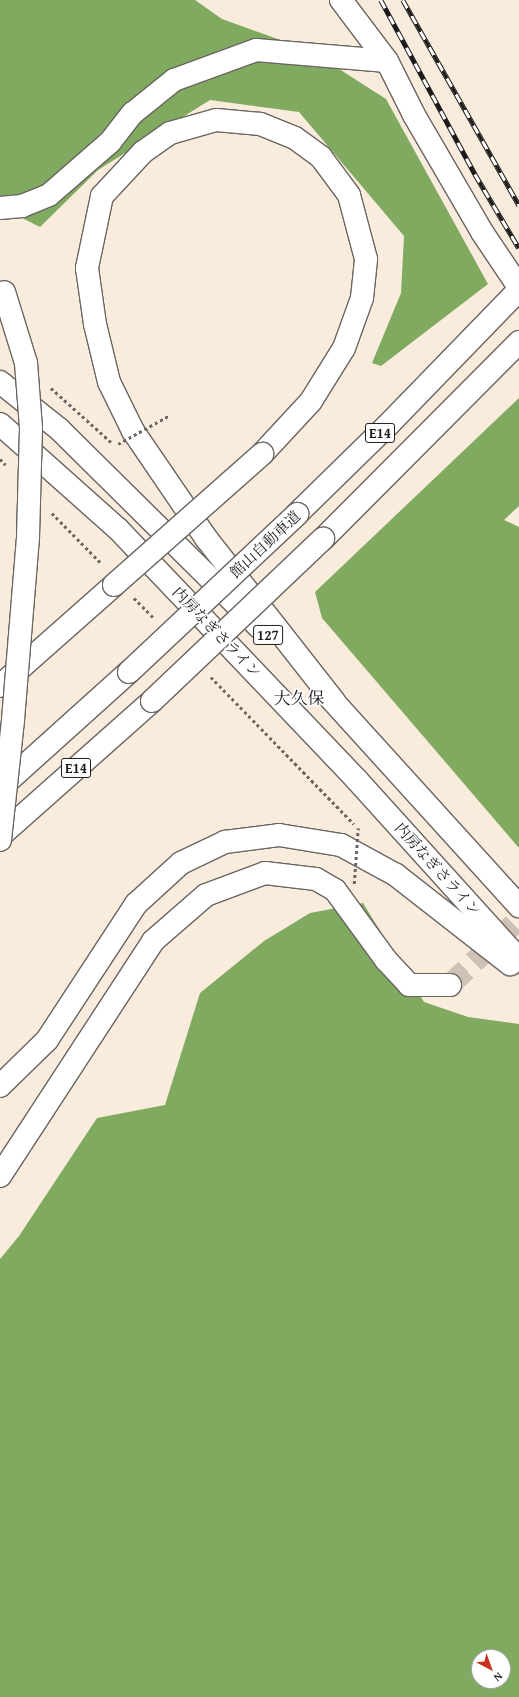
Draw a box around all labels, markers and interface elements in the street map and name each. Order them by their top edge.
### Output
road number: E14 [365,421,395,445]
street label: 館山自動車道 [226,507,304,581]
street label: 内房なぎさライン [169,583,265,681]
road number: 127 [253,623,283,647]
district label: 大久保 [274,688,324,708]
road number: E14 [61,756,91,780]
street label: 内房なぎさライン [391,818,485,920]
north arrow [471,1649,511,1689]
text: N [490,1669,506,1686]

